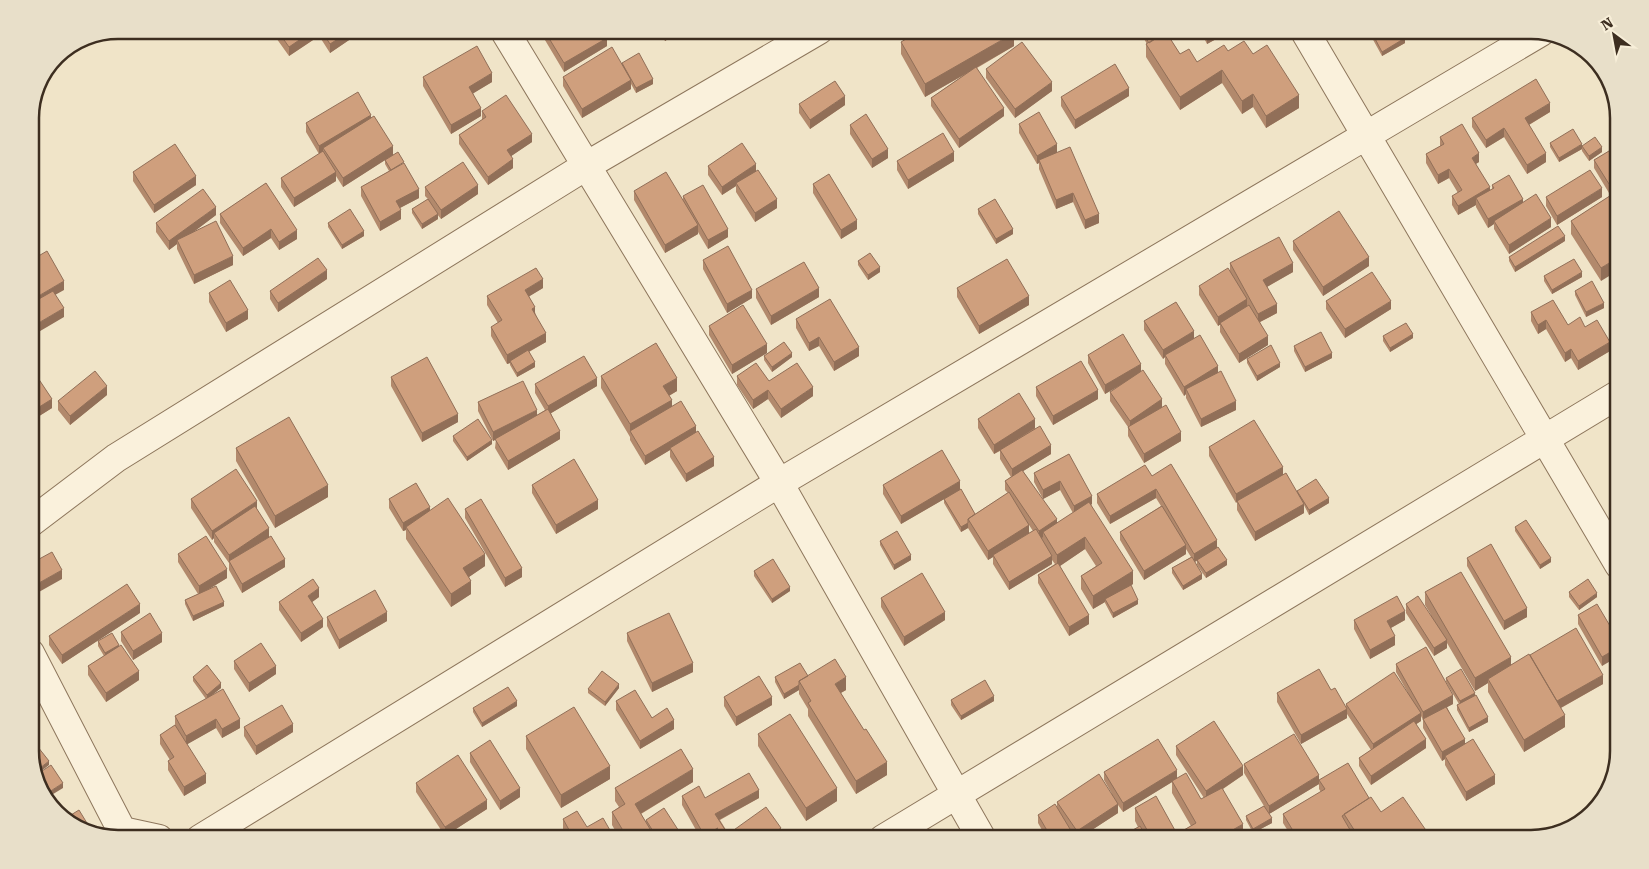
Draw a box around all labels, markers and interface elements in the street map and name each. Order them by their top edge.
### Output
north arrow [1589,10,1639,60]
text: N [1598,14,1616,34]

